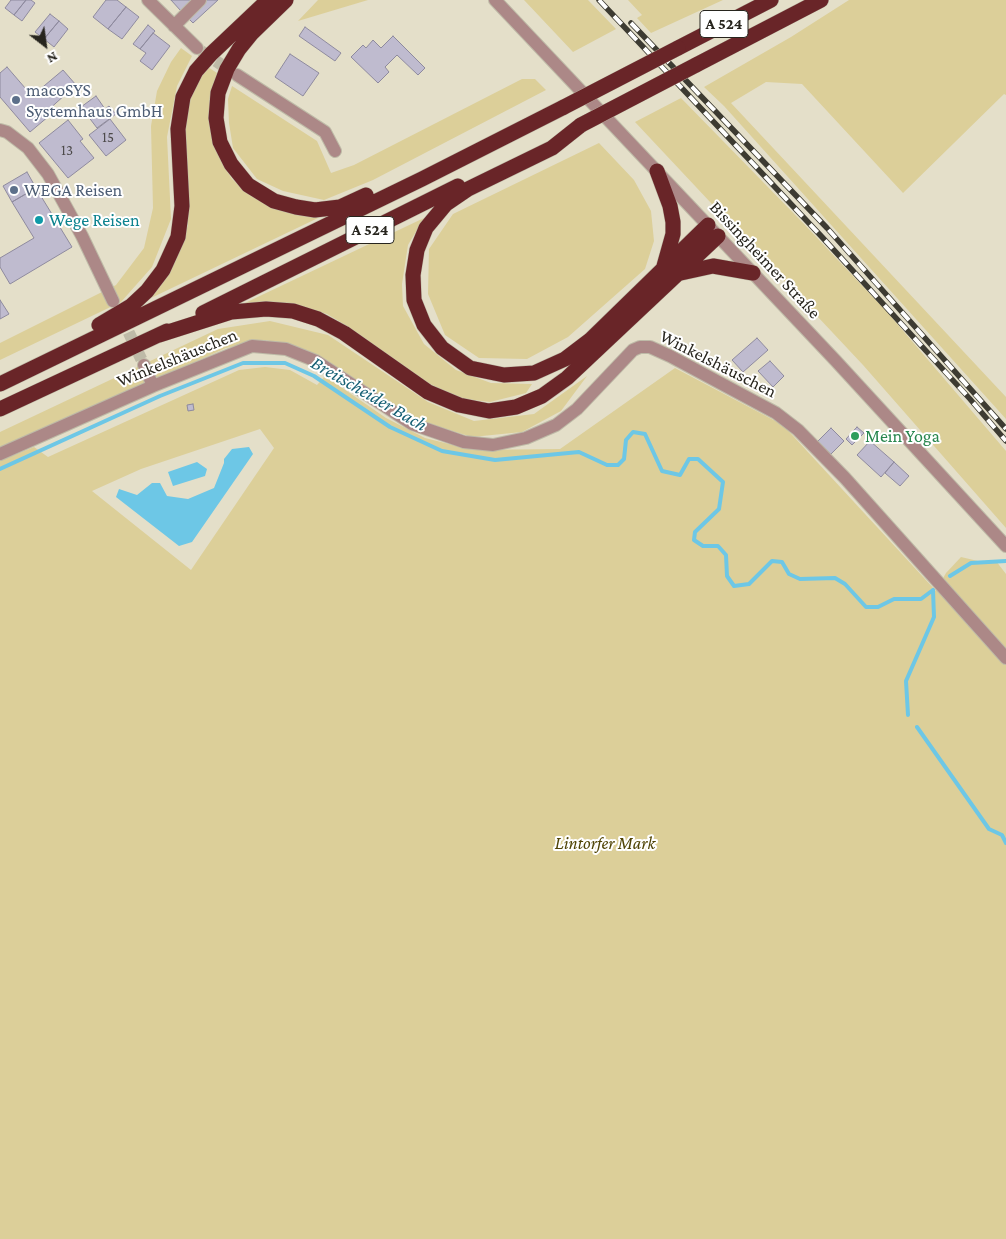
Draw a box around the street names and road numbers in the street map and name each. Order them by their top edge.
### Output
road number: A 524 [700,10,748,38]
street label: Bissingheimer Straße [705,197,825,323]
road number: A 524 [346,216,394,244]
street label: Winkelshäuschen [114,324,240,392]
street label: Winkelshäuschen [656,325,780,403]

